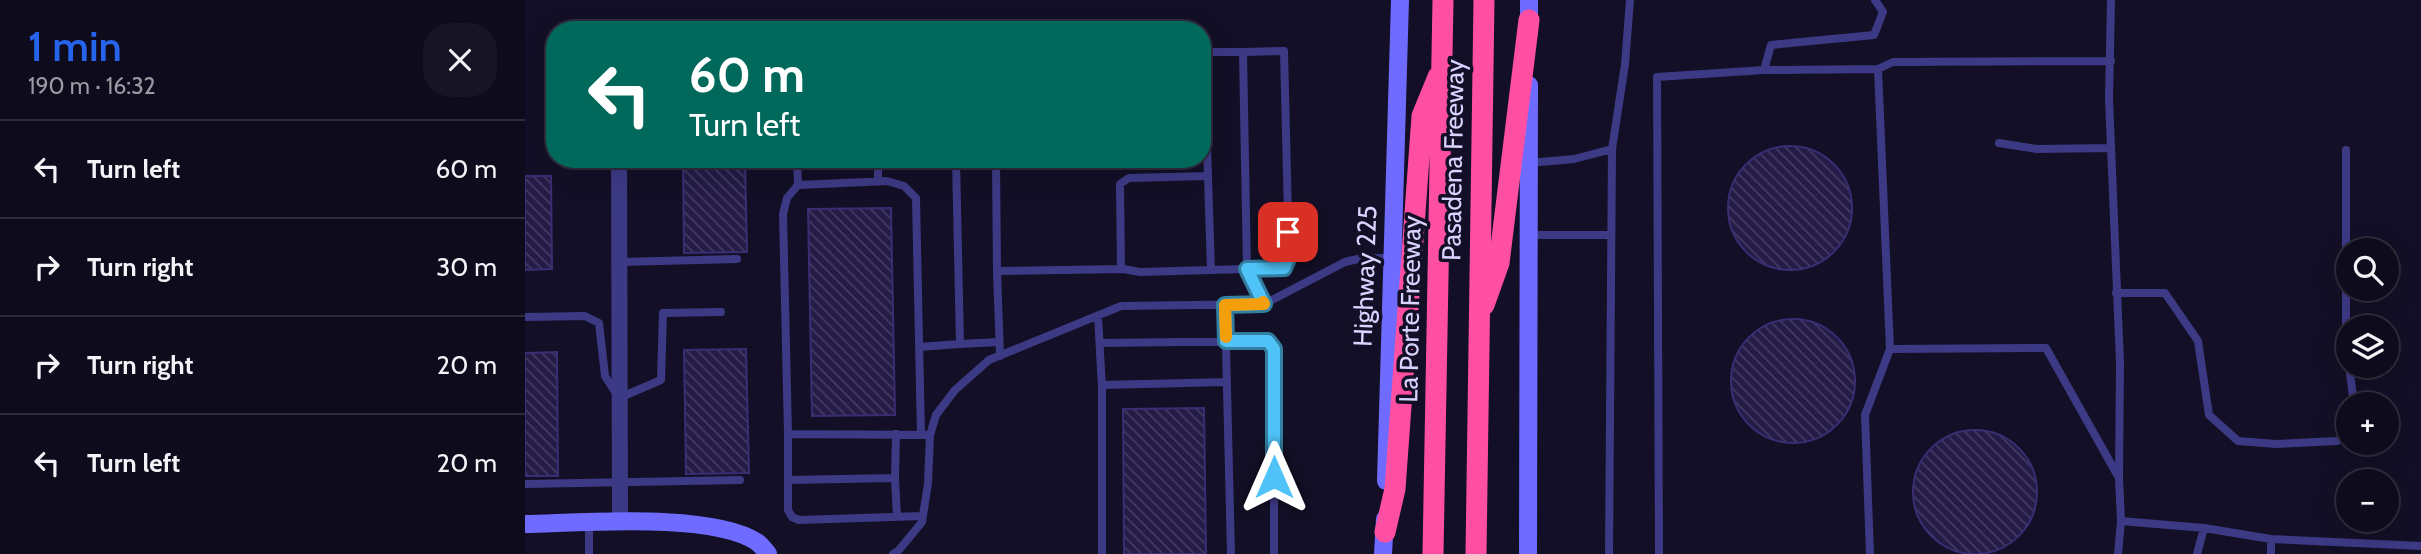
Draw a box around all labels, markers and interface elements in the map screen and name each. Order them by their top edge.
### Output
text: 1 min [28,20,122,72]
button: close [423,23,497,97]
text: 60 m [689,45,805,104]
icon: left [574,49,665,140]
street label: Pasadena Freeway [1435,59,1471,261]
text: 190 m · 16:32 [28,72,156,100]
text: Turn left [689,105,800,144]
icon: left [28,150,66,188]
text: Turn left [87,153,180,185]
text: 60 m [435,153,497,185]
pin [1258,202,1318,262]
street label: Highway 225 [1347,205,1383,347]
icon: arrive [1269,213,1307,251]
street label: La Porte Freeway [1392,215,1428,403]
map controls [2336,238,2399,532]
button: search [2336,238,2399,301]
icon: right [28,248,66,286]
text: Turn right [87,251,193,283]
text: 30 m [436,251,497,283]
button: layers [2336,315,2399,378]
icon: right [28,346,66,384]
text: Turn right [87,349,193,381]
text: 20 m [437,349,497,381]
button: + [2336,392,2399,455]
position arrow [1237,440,1311,514]
icon: left [28,444,66,482]
text: Turn left [87,447,180,479]
text: 20 m [437,447,497,479]
button: − [2336,469,2399,532]

